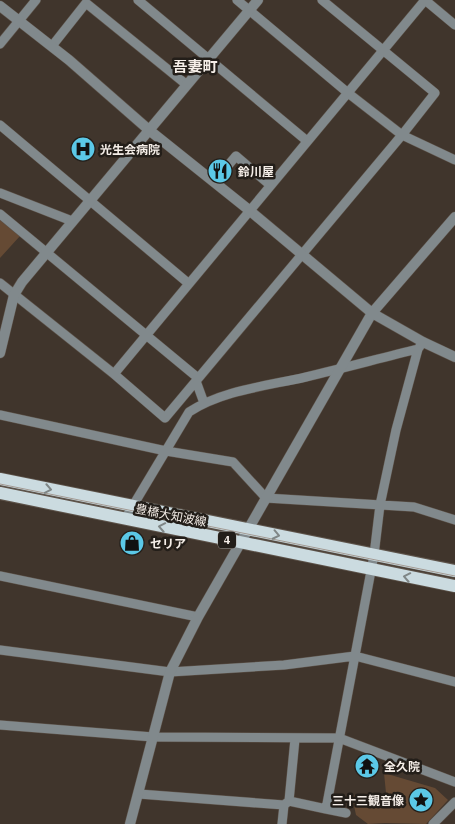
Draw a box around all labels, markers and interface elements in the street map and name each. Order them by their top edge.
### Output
district label: 吾妻町 [172,57,218,76]
hospital icon: 光生会病院 [70,136,96,162]
place label: 光生会病院 [100,142,160,157]
restaurant icon: 鈴川屋 [207,158,233,184]
place label: 鈴川屋 [237,164,274,179]
one-way arrow [43,483,52,493]
street label: 豊橋大知波線 [134,501,208,529]
one-way arrow [158,522,167,533]
one-way arrow [271,529,280,540]
shop icon: セリア [119,530,145,556]
road number: 4 [218,532,236,548]
place label: セリア [150,536,186,551]
one-way arrow [403,572,412,582]
temple icon: 全久院 [354,753,380,779]
place label: 全久院 [384,759,420,774]
place icon: 三十三観音像 [408,787,434,813]
place label: 三十三観音像 [332,793,404,808]

